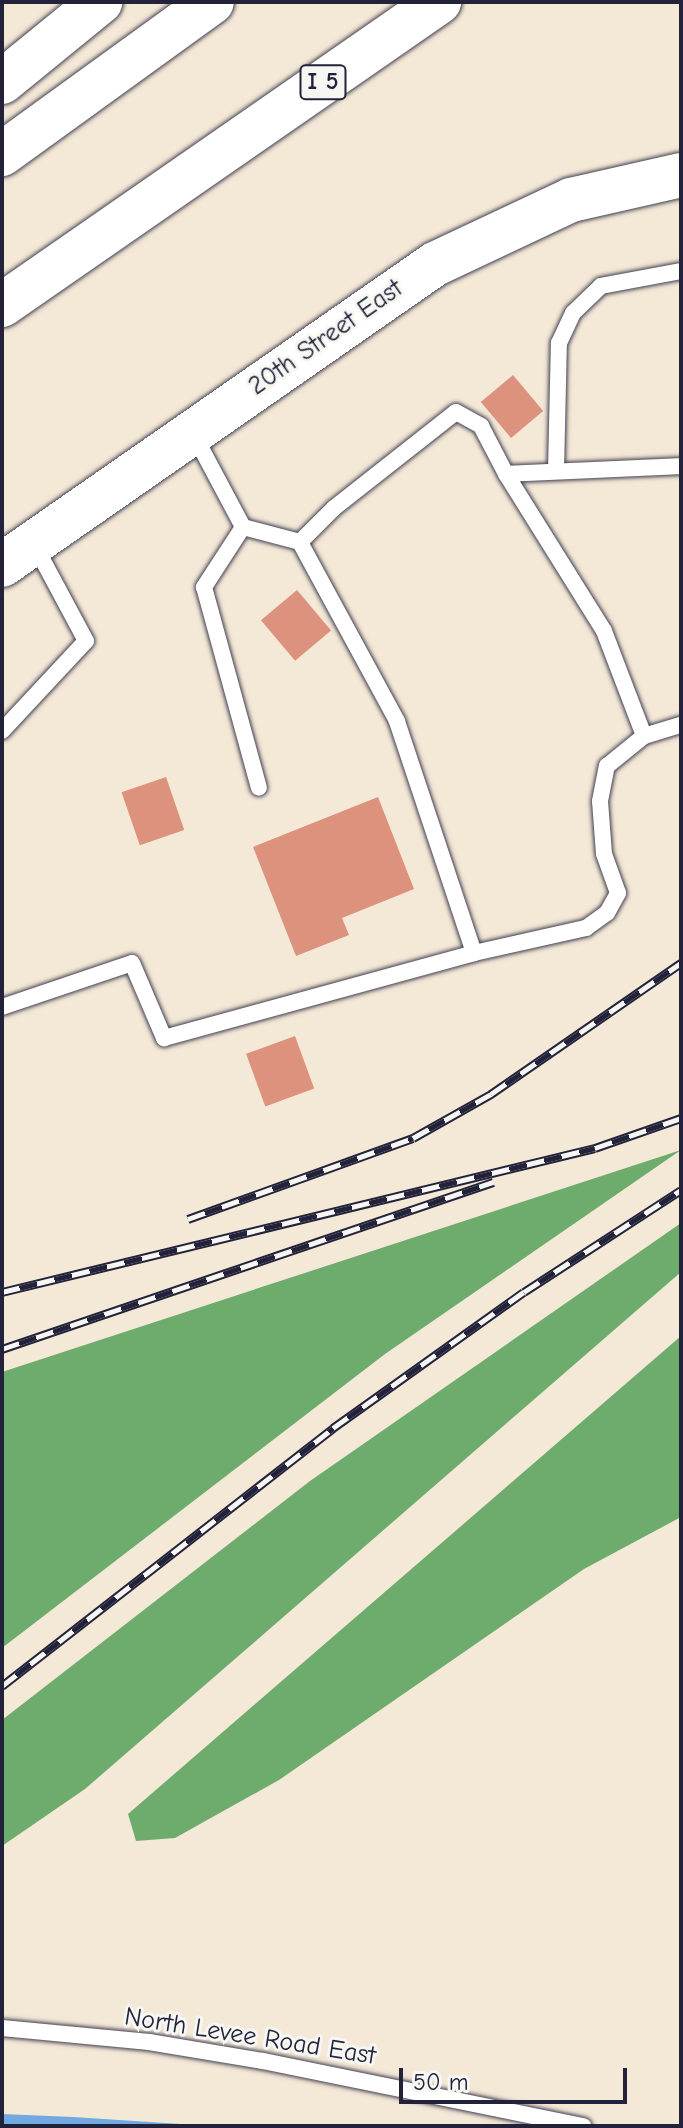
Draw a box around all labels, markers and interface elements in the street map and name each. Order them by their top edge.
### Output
road number: I 5 [299,62,347,102]
street label: 20th Street East [243,273,409,403]
street label: North Levee Road East [122,2002,378,2072]
scale bar [403,2052,631,2102]
text: 50 m [413,2068,469,2096]

